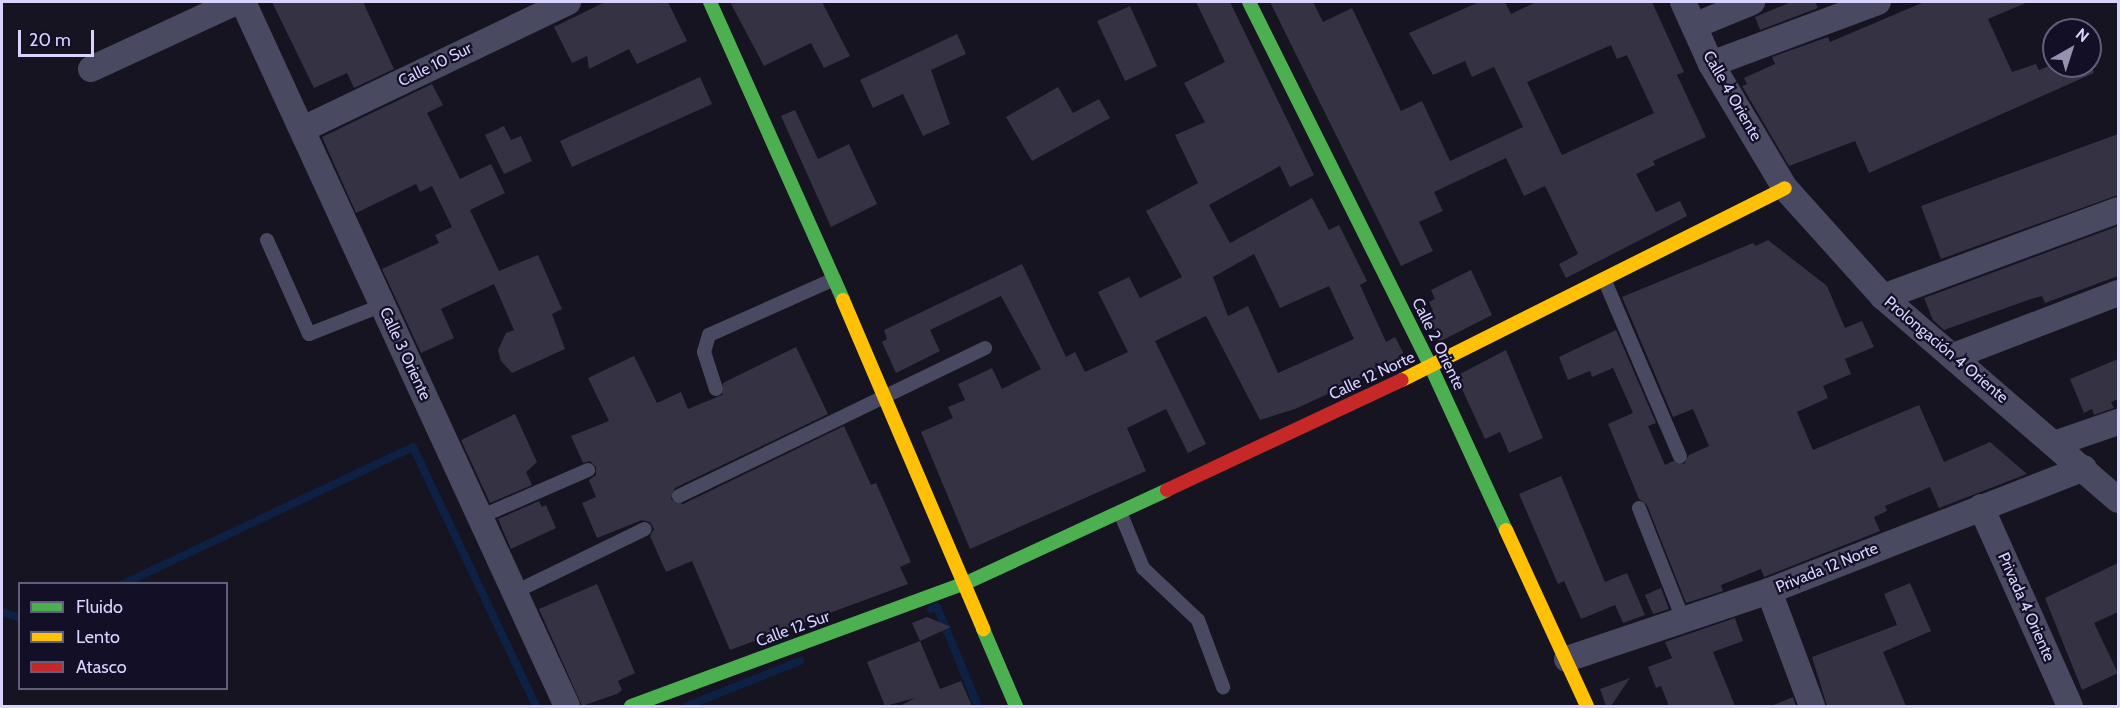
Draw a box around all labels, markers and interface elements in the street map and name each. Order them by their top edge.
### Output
scale bar [21,18,98,56]
north arrow [2042,18,2102,78]
text: N [2072,24,2093,46]
text: 20 m [29,29,71,51]
street label: Calle 10 Sur [395,39,475,91]
street label: Calle 4 Oriente [1698,48,1766,144]
street label: Prolongación 4 Oriente [1880,293,2012,407]
street label: Calle 2 Oriente [1407,295,1469,393]
street label: Calle 3 Oriente [375,305,435,403]
street label: Calle 12 Norte [1326,348,1418,404]
street label: Privada 12 Norte [1773,539,1881,597]
street label: Privada 4 Oriente [1993,550,2059,664]
legend [18,582,228,690]
text: Fluido [76,596,123,618]
street label: Calle 12 Sur [754,607,832,651]
text: Lento [76,626,120,648]
text: Atasco [76,656,127,678]

